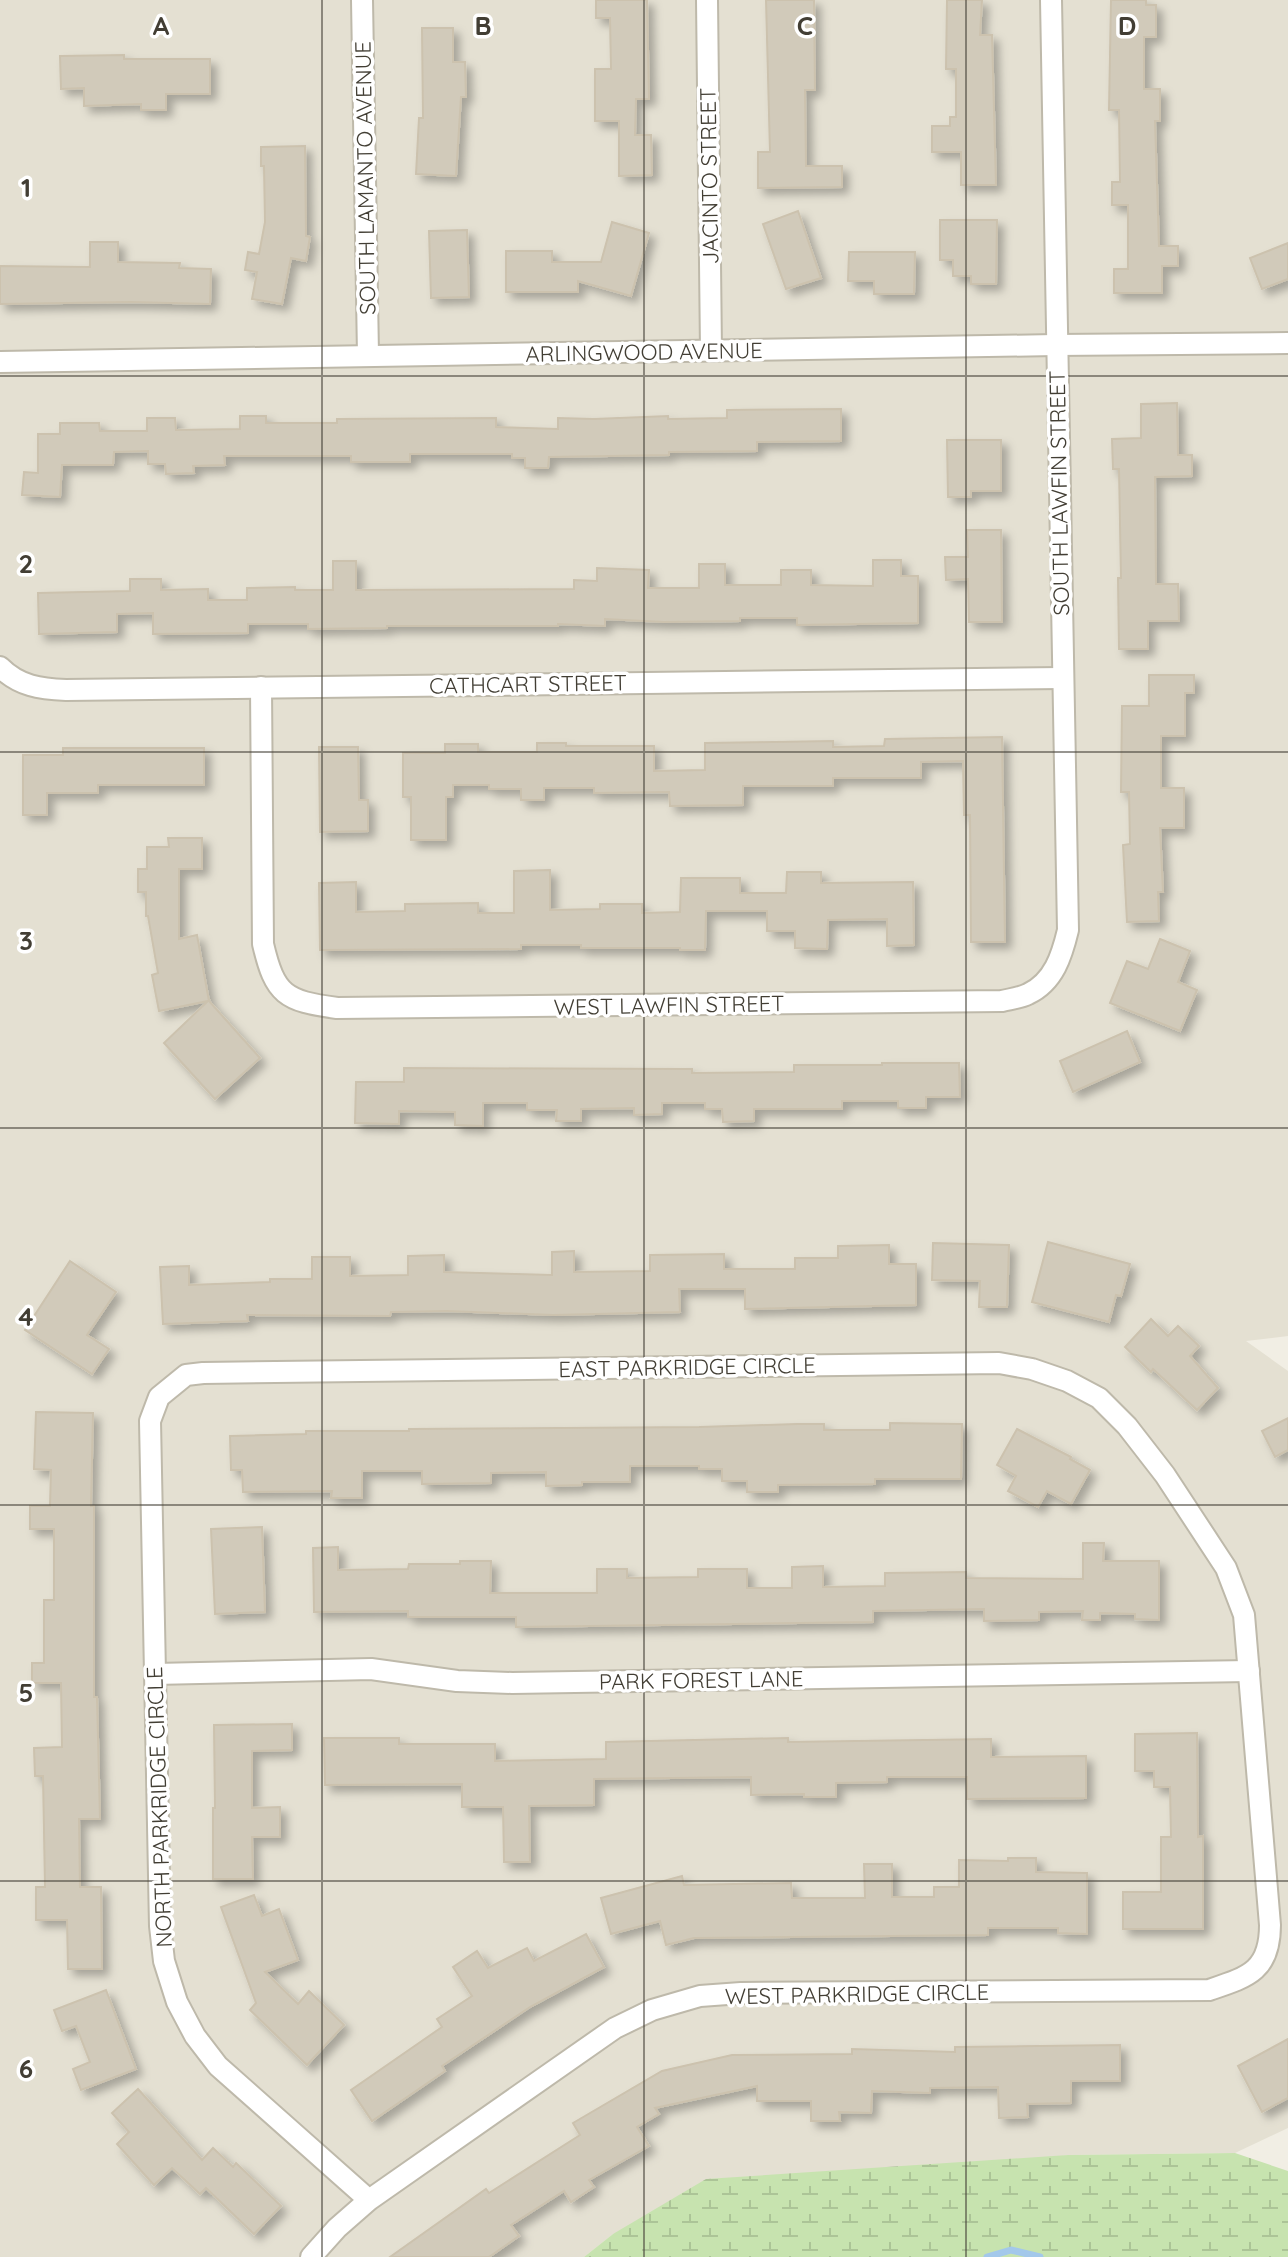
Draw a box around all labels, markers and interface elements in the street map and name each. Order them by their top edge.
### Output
text: A [153,9,170,42]
text: B [474,9,492,42]
text: C [797,9,813,42]
text: D [1118,9,1136,42]
street label: SOUTH LAMANTO AVENUE [349,41,381,315]
street label: JACINTO STREET [693,87,725,265]
text: 1 [21,171,31,204]
street label: ARLINGWOOD AVENUE [525,336,763,368]
street label: SOUTH LAWFIN STREET [1043,370,1075,616]
text: 2 [19,547,33,580]
street label: CATHCART STREET [429,668,627,700]
text: 3 [19,924,33,957]
street label: WEST LAWFIN STREET [553,989,785,1021]
text: 4 [18,1300,34,1333]
street label: EAST PARKRIDGE CIRCLE [558,1351,816,1383]
street label: PARK FOREST LANE [599,1664,803,1696]
street label: NORTH PARKRIDGE CIRCLE [140,1666,178,1948]
text: 5 [19,1676,33,1709]
street label: WEST PARKRIDGE CIRCLE [725,1978,989,2010]
text: 6 [19,2052,33,2085]

